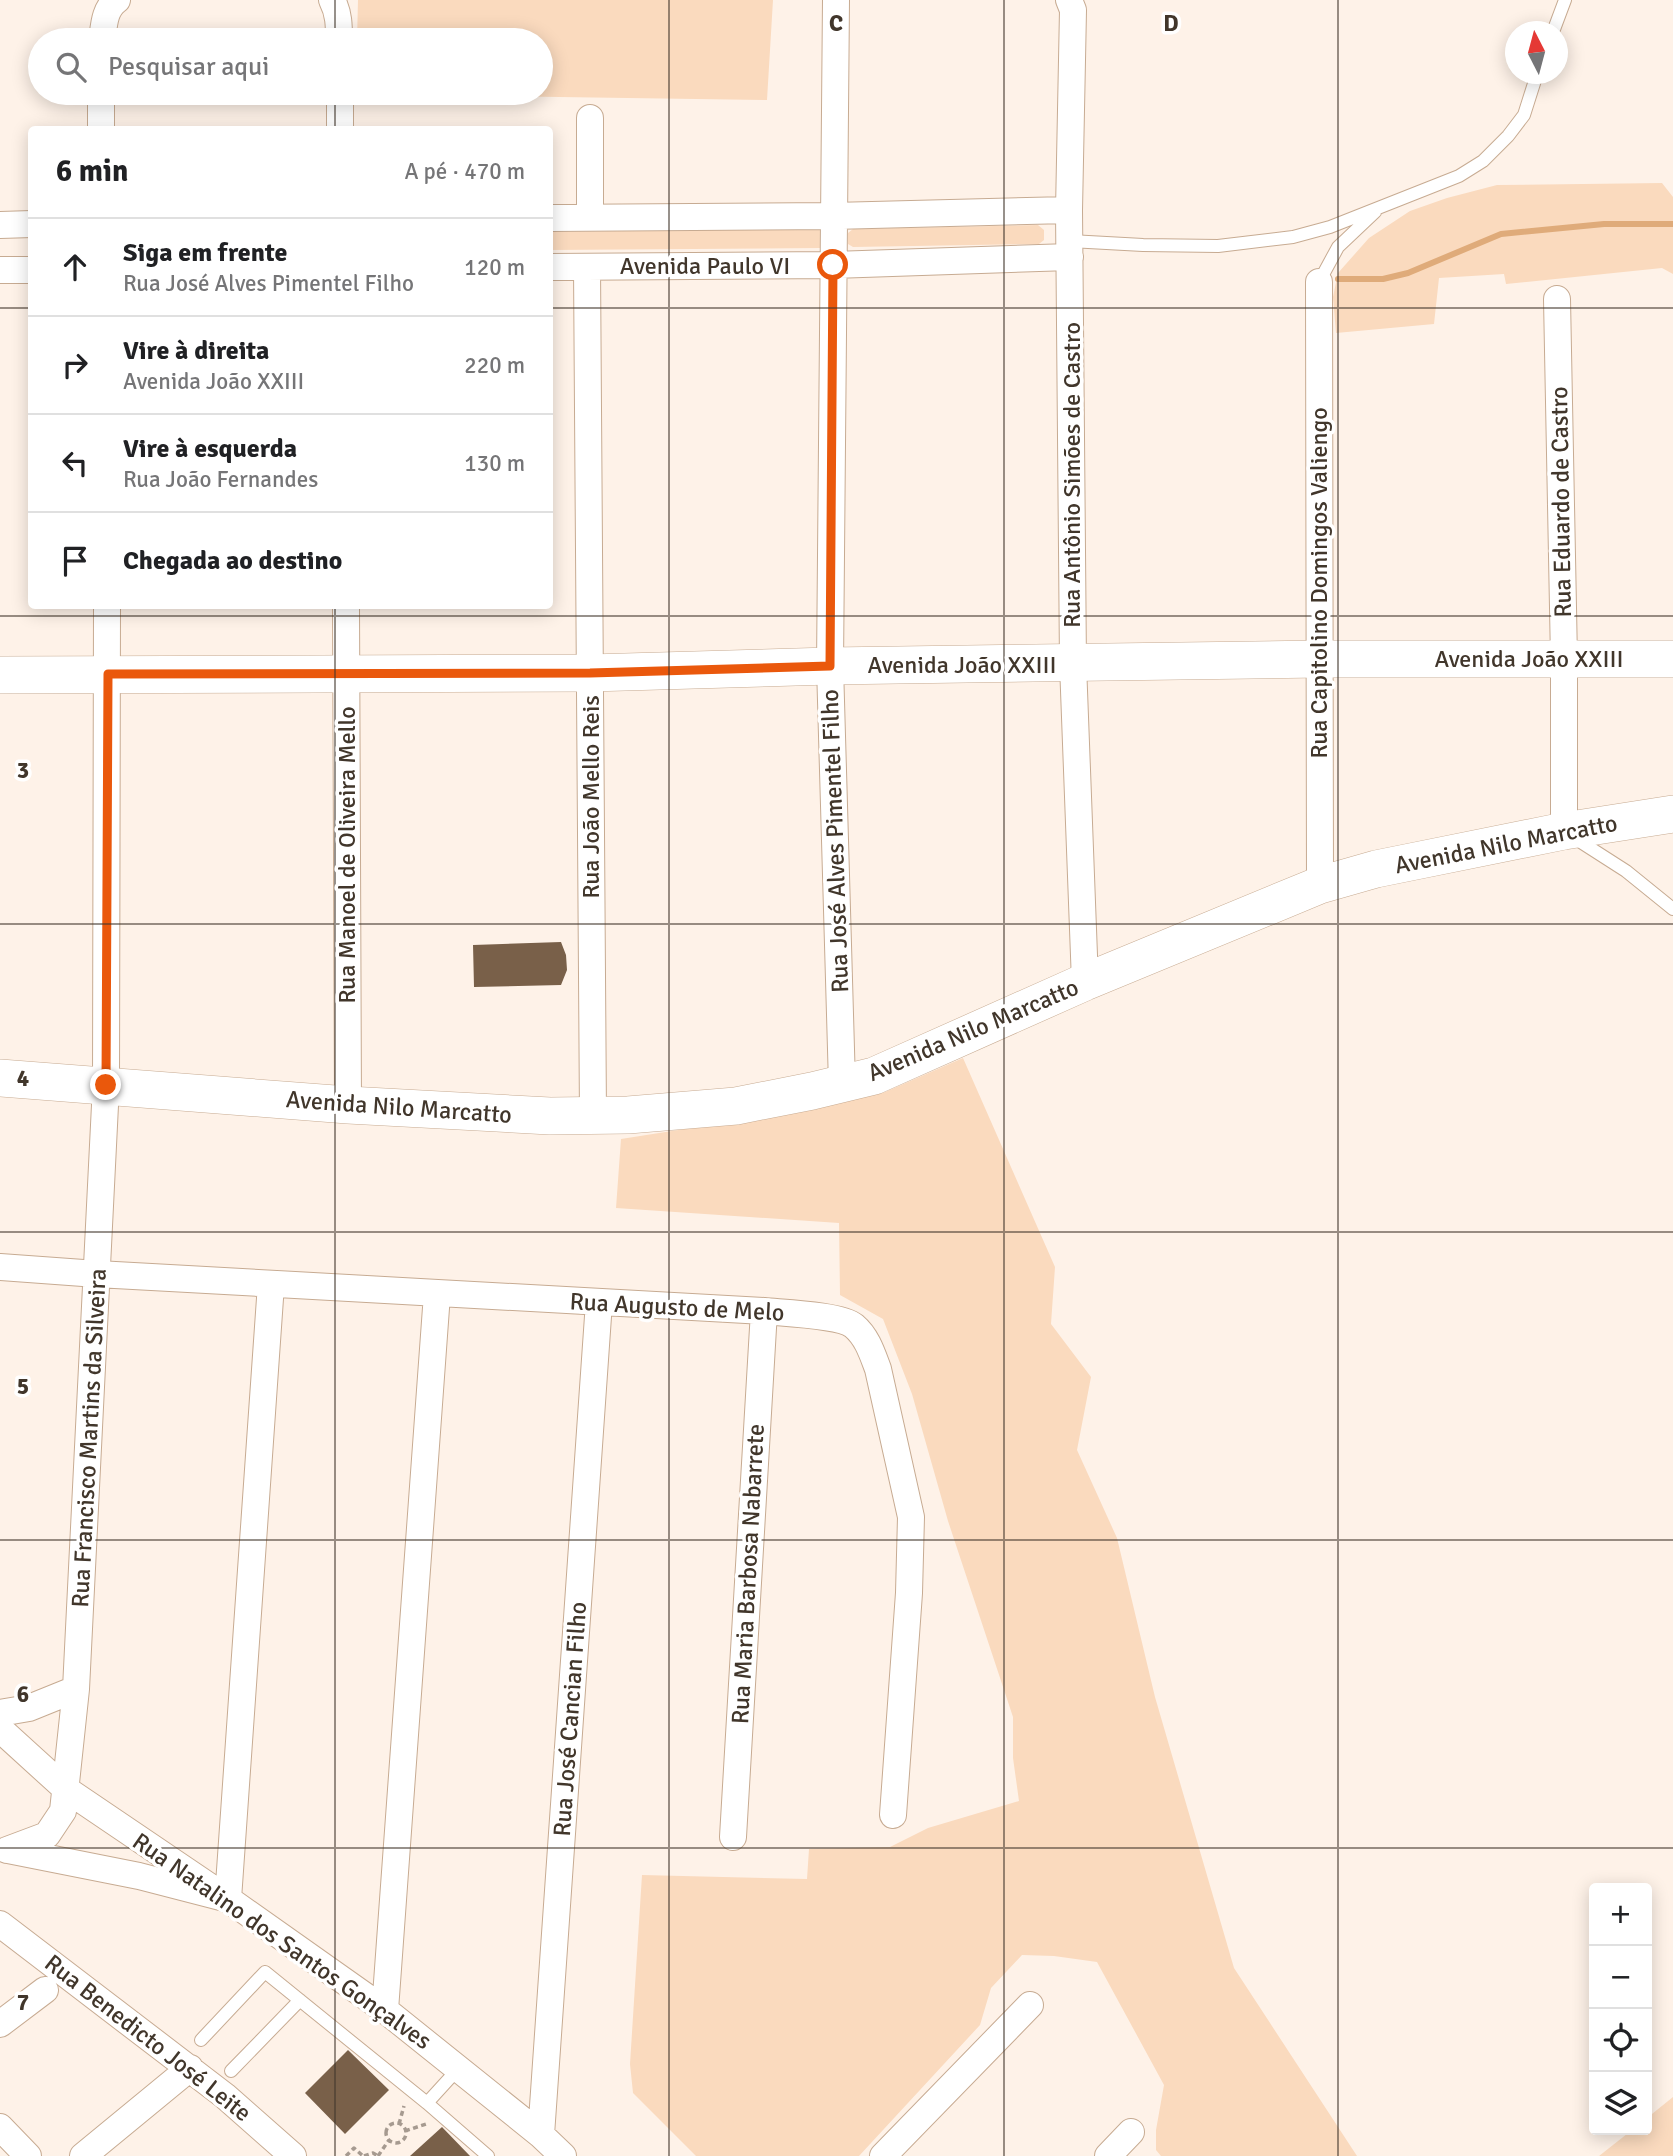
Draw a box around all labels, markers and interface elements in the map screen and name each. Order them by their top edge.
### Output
text: C [829,9,843,38]
text: D [1163,9,1179,38]
north arrow [1505,21,1568,84]
search box [28,28,553,105]
icon: search [52,48,90,86]
text: Pesquisar aqui [108,51,269,83]
text: 6 min [56,153,128,190]
text: A pé · 470 m [404,157,525,186]
text: Siga em frente [123,237,287,269]
icon: ahead [56,248,94,286]
route start [817,249,848,280]
street label: Avenida Paulo VI [620,251,790,281]
text: 120 m [464,253,525,282]
text: Rua José Alves Pimentel Filho [123,269,414,298]
street label: Rua Antônio Simões de Castro [1057,322,1087,628]
text: Vire à direita [123,335,269,367]
icon: right [56,346,94,384]
text: 220 m [464,351,525,380]
text: Avenida João XXIII [123,367,304,396]
street label: Rua Eduardo de Castro [1544,386,1578,618]
street label: Rua Capitolino Domingos Valiengo [1304,407,1334,759]
text: Vire à esquerda [123,433,297,465]
icon: left [56,444,94,482]
text: 130 m [464,449,525,478]
text: Rua João Fernandes [123,465,318,494]
icon: arrive [56,542,94,580]
text: Chegada ao destino [123,545,342,577]
street label: Avenida João XXIII [1434,644,1624,674]
street label: Avenida João XXIII [867,650,1057,680]
street label: Rua José Alves Pimentel Filho [815,689,855,993]
street label: Rua João Mello Reis [576,695,606,899]
street label: Rua Manoel de Oliveira Mello [332,706,362,1004]
text: 3 [17,756,29,785]
street label: Avenida Nilo Marcatto [1392,808,1620,880]
street label: Avenida Nilo Marcatto [863,972,1083,1088]
text: 4 [17,1064,29,1093]
route end [90,1069,121,1100]
street label: Avenida Nilo Marcatto [285,1084,513,1130]
street label: Rua Francisco Martins da Silveira [65,1268,113,1608]
street label: Rua Augusto de Melo [569,1286,785,1328]
text: 5 [17,1372,29,1401]
street label: Rua Maria Barbosa Nabarrete [725,1423,771,1725]
street label: Rua José Cancian Filho [547,1601,593,1837]
text: 6 [17,1680,29,1709]
street label: Rua Natalino dos Santos Gonçalves [127,1826,437,2056]
map controls [1589,1883,1652,2135]
button: + [1589,1883,1652,1946]
button: − [1589,1946,1652,2009]
street label: Rua Benedicto José Leite [39,1948,257,2128]
text: 7 [17,1988,29,2017]
button: locate [1589,2009,1652,2072]
button: layers [1589,2072,1652,2135]

